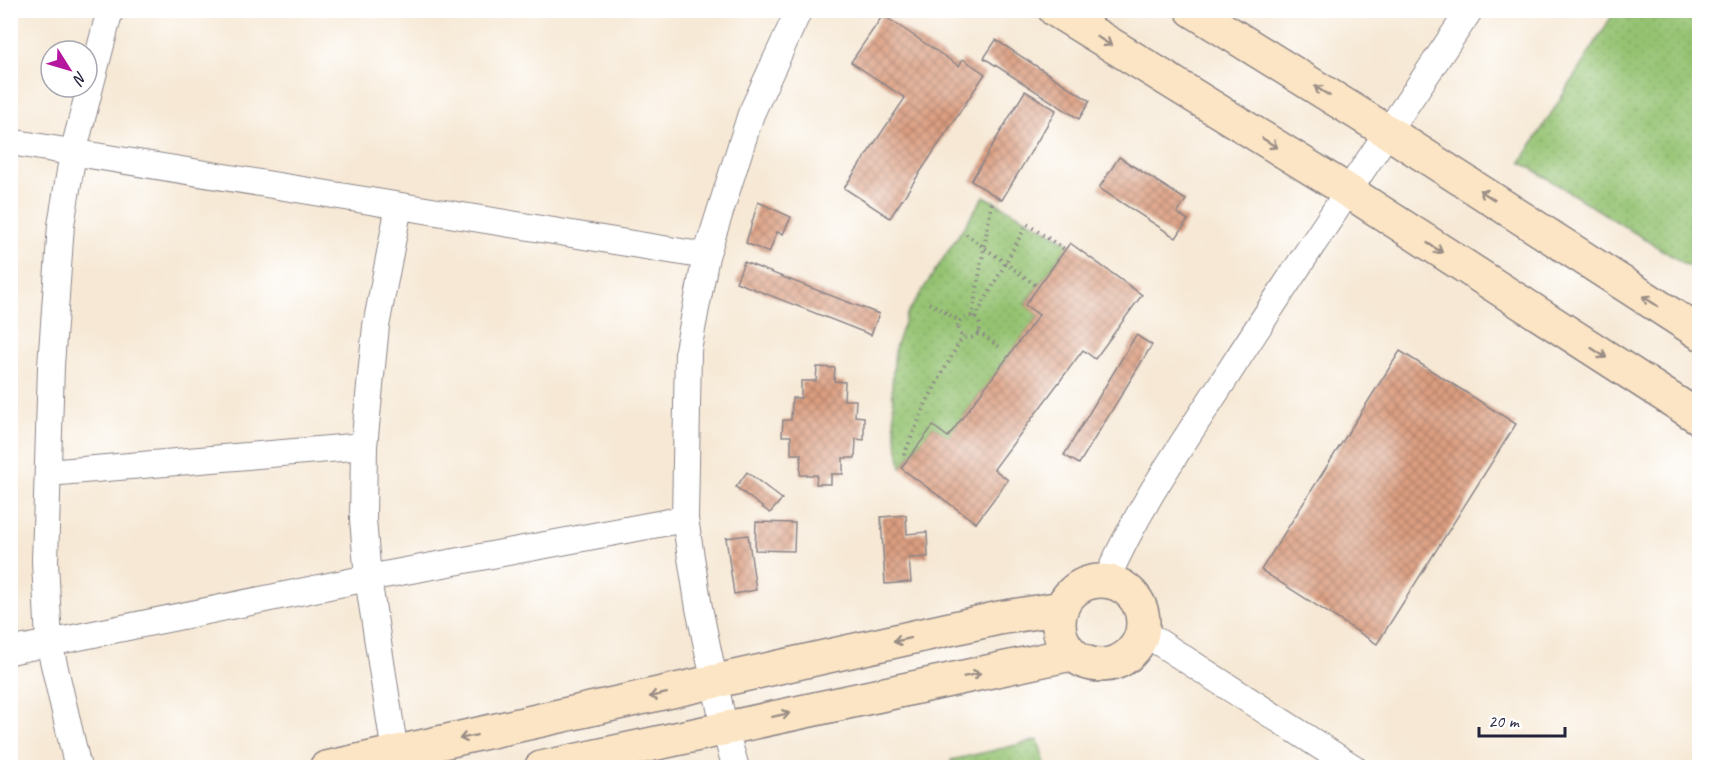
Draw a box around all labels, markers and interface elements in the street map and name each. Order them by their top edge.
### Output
one-way arrow [1096,35,1113,48]
north arrow [39,39,99,99]
text: N [67,67,91,90]
one-way arrow [1314,84,1331,96]
one-way arrow [1262,137,1279,150]
one-way arrow [1479,189,1495,201]
one-way arrow [1426,242,1443,254]
one-way arrow [1643,295,1659,307]
one-way arrow [1590,348,1607,360]
one-way arrow [892,635,912,646]
one-way arrow [961,669,981,680]
one-way arrow [649,690,669,701]
scale bar [1479,700,1564,738]
one-way arrow [771,709,790,720]
text: 20 m [1488,710,1521,732]
one-way arrow [459,731,478,743]

